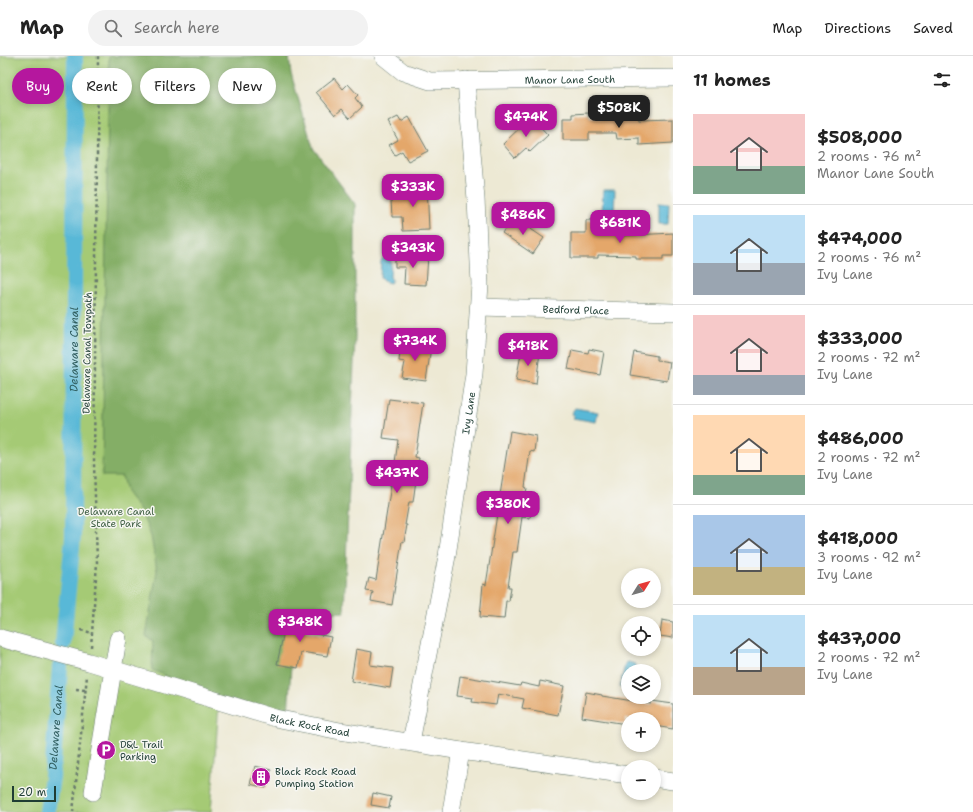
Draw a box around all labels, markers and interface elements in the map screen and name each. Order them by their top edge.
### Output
search box [88,10,368,46]
text: Map [20,15,64,40]
icon: search [102,17,124,39]
text: Search here [134,18,220,38]
text: Map [773,19,803,37]
text: Directions [825,19,891,37]
text: Saved [913,19,953,37]
chip: Buy [12,68,64,104]
chip: Rent [72,68,132,104]
chip: Filters [140,68,210,104]
chip: New [218,68,276,104]
text: 11 homes [693,69,771,91]
icon: filters [931,69,953,91]
street label: Manor Lane South [525,72,615,86]
pin: $508K [591,95,647,129]
text: $508K [597,99,641,116]
pin: $474K [498,104,554,138]
text: $474K [504,108,548,125]
text: $508,000 [817,126,902,148]
icon: home [725,130,773,178]
text: 2 rooms · 76 m² [817,148,921,165]
text: Manor Lane South [817,165,935,182]
pin: $333K [385,174,441,208]
text: $333K [391,178,435,195]
pin: $486K [495,202,551,236]
text: $486K [501,206,545,223]
pin: $681K [592,210,648,244]
text: $681K [599,214,641,231]
text: $474,000 [817,227,902,249]
icon: home [725,231,773,279]
pin: $343K [385,235,441,269]
text: $343K [391,239,435,256]
text: 2 rooms · 76 m² [817,249,921,266]
text: Ivy Lane [817,266,873,283]
street label: Delaware Canal Towpath [79,292,95,414]
street label: Bedford Place [543,302,610,317]
water label: Delaware Canal [66,306,81,392]
text: $333,000 [817,327,903,349]
pin: $734K [387,328,443,362]
icon: home [725,331,773,379]
text: $734K [393,332,437,349]
pin: $418K [500,333,556,367]
text: $418K [508,337,548,354]
text: 2 rooms · 72 m² [817,349,921,366]
text: Ivy Lane [817,366,873,383]
street label: Ivy Lane [459,390,478,435]
text: $486,000 [817,427,904,449]
icon: home [725,431,773,479]
text: 2 rooms · 72 m² [817,449,921,466]
pin: $437K [369,460,425,494]
text: $437K [375,464,419,481]
text: Ivy Lane [817,466,873,483]
pin: $380K [480,491,536,525]
text: $380K [486,495,530,512]
park label: Delaware Canal State Park [78,505,154,530]
text: $418,000 [817,527,898,549]
icon: home [725,531,773,579]
text: 3 rooms · 92 m² [817,549,921,566]
text: Ivy Lane [817,566,873,583]
north arrow [621,568,661,608]
map controls [621,568,661,800]
pin: $348K [272,609,328,643]
text: $348K [278,613,322,630]
button: locate [621,616,661,656]
text: $437,000 [817,627,901,649]
icon: home [725,631,773,679]
text: 2 rooms · 72 m² [817,649,921,666]
button: layers [621,664,661,704]
text: Ivy Lane [817,666,873,683]
water label: Delaware Canal [45,684,66,770]
street label: Black Rock Road [268,710,351,739]
button: + [621,712,661,752]
place label: D&L Trail Parking [120,738,163,763]
parking icon: D&L Trail Parking [95,739,117,761]
button: − [621,760,661,800]
place label: Black Rock Road Pumping Station [275,765,357,790]
building icon: Black Rock Road Pumping Station [250,766,272,788]
scale bar [12,784,56,803]
text: 20 m [18,785,46,800]

